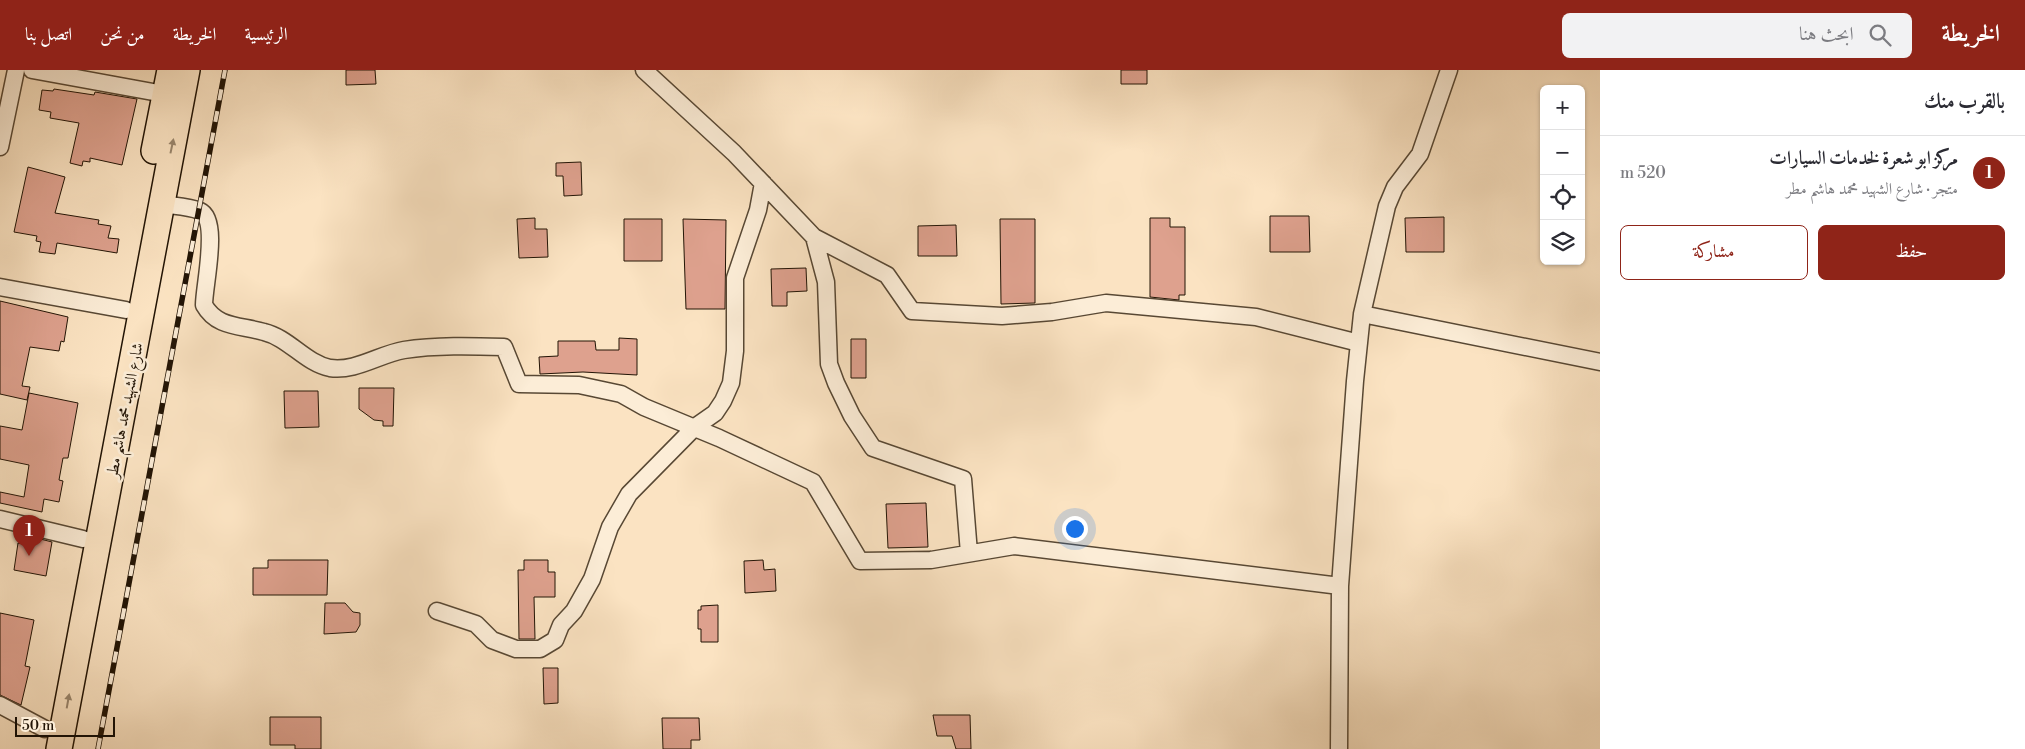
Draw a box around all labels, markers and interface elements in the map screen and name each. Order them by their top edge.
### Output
search box [1562,13,1912,58]
text: الخريطة [1942,19,2000,49]
icon: search [1866,21,1894,49]
text: ابحث هنا [1799,22,1854,46]
text: اتصل بنا [25,23,72,46]
text: من نحن [100,23,145,46]
text: الخريطة [173,23,216,46]
text: الرئيسية [244,23,288,46]
map controls [1540,85,1585,265]
button: + [1540,85,1585,130]
text: بالقرب منك [1924,89,2005,115]
button: − [1540,130,1585,175]
one-way arrow [168,138,176,153]
text: مركز ابو شعرة لخدمات السيارات [1769,146,1958,170]
text: 520 m [1620,163,1666,183]
text: 1 [1985,163,1993,183]
button: locate [1540,175,1585,220]
text: متجر · شارع الشهيد محمد هاشم مطر [1786,179,1958,199]
button: layers [1540,220,1585,265]
button: مشاركة [1620,225,1808,280]
button: حفظ [1818,225,2005,280]
street label: شارع الشهيد محمد هاشم مطر [102,341,154,483]
pin: 1 [13,515,45,556]
your location [1062,516,1088,542]
one-way arrow [64,693,72,709]
scale bar [15,714,115,737]
text: 50 m [22,717,54,735]

